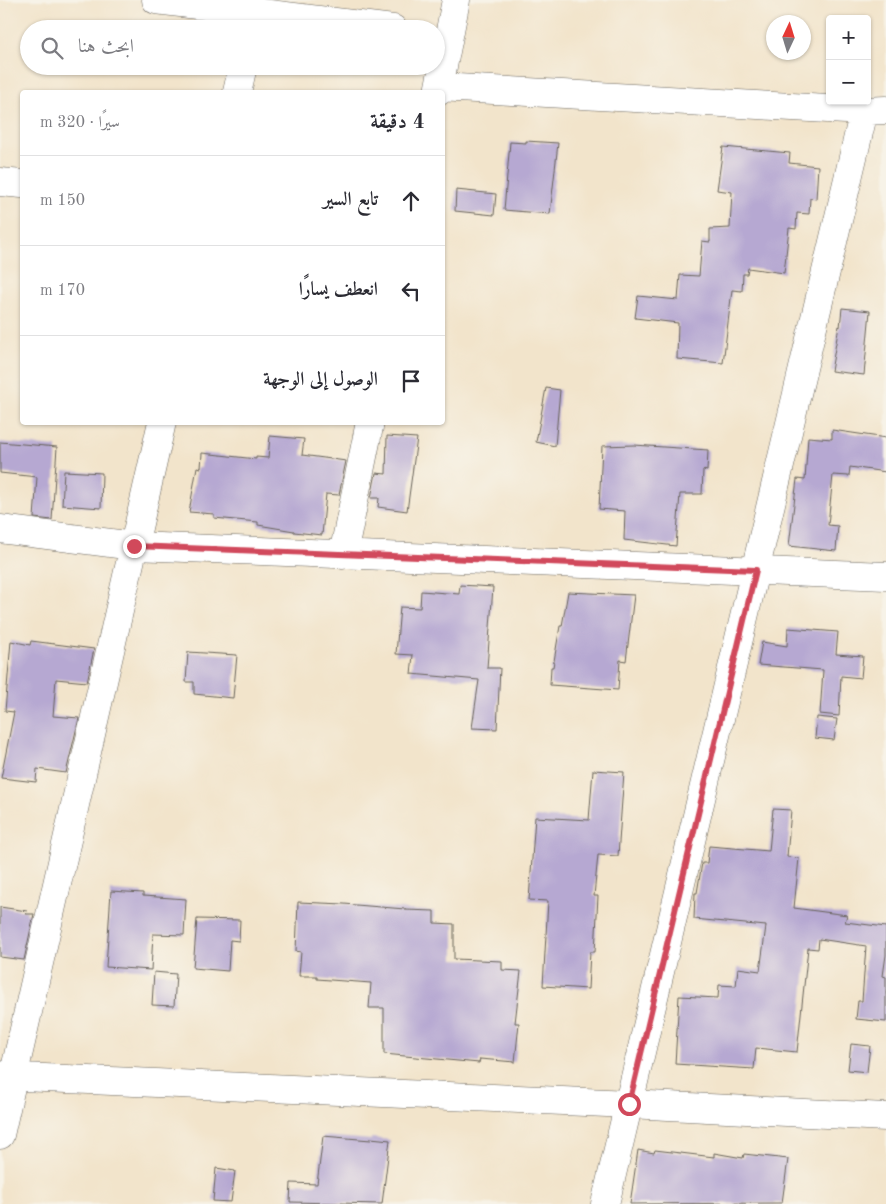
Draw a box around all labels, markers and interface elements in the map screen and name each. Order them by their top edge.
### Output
north arrow [766,15,811,60]
map controls [826,15,871,105]
button: + [826,15,871,60]
search box [20,20,445,75]
icon: search [38,34,66,62]
text: ابحث هنا [78,38,134,57]
button: − [826,60,871,105]
text: 4 دقيقة [370,112,425,133]
text: سيرًا · 320 m [40,115,120,131]
icon: ahead [397,187,425,215]
text: تابع السير [323,191,378,210]
text: 150 m [40,193,85,209]
icon: left [397,277,425,305]
text: انعطف يسارًا [299,281,378,300]
text: 170 m [40,283,85,299]
icon: arrive [397,367,425,395]
text: الوصول إلى الوجهة [263,371,378,390]
route end [123,535,146,558]
route start [618,1093,641,1116]

